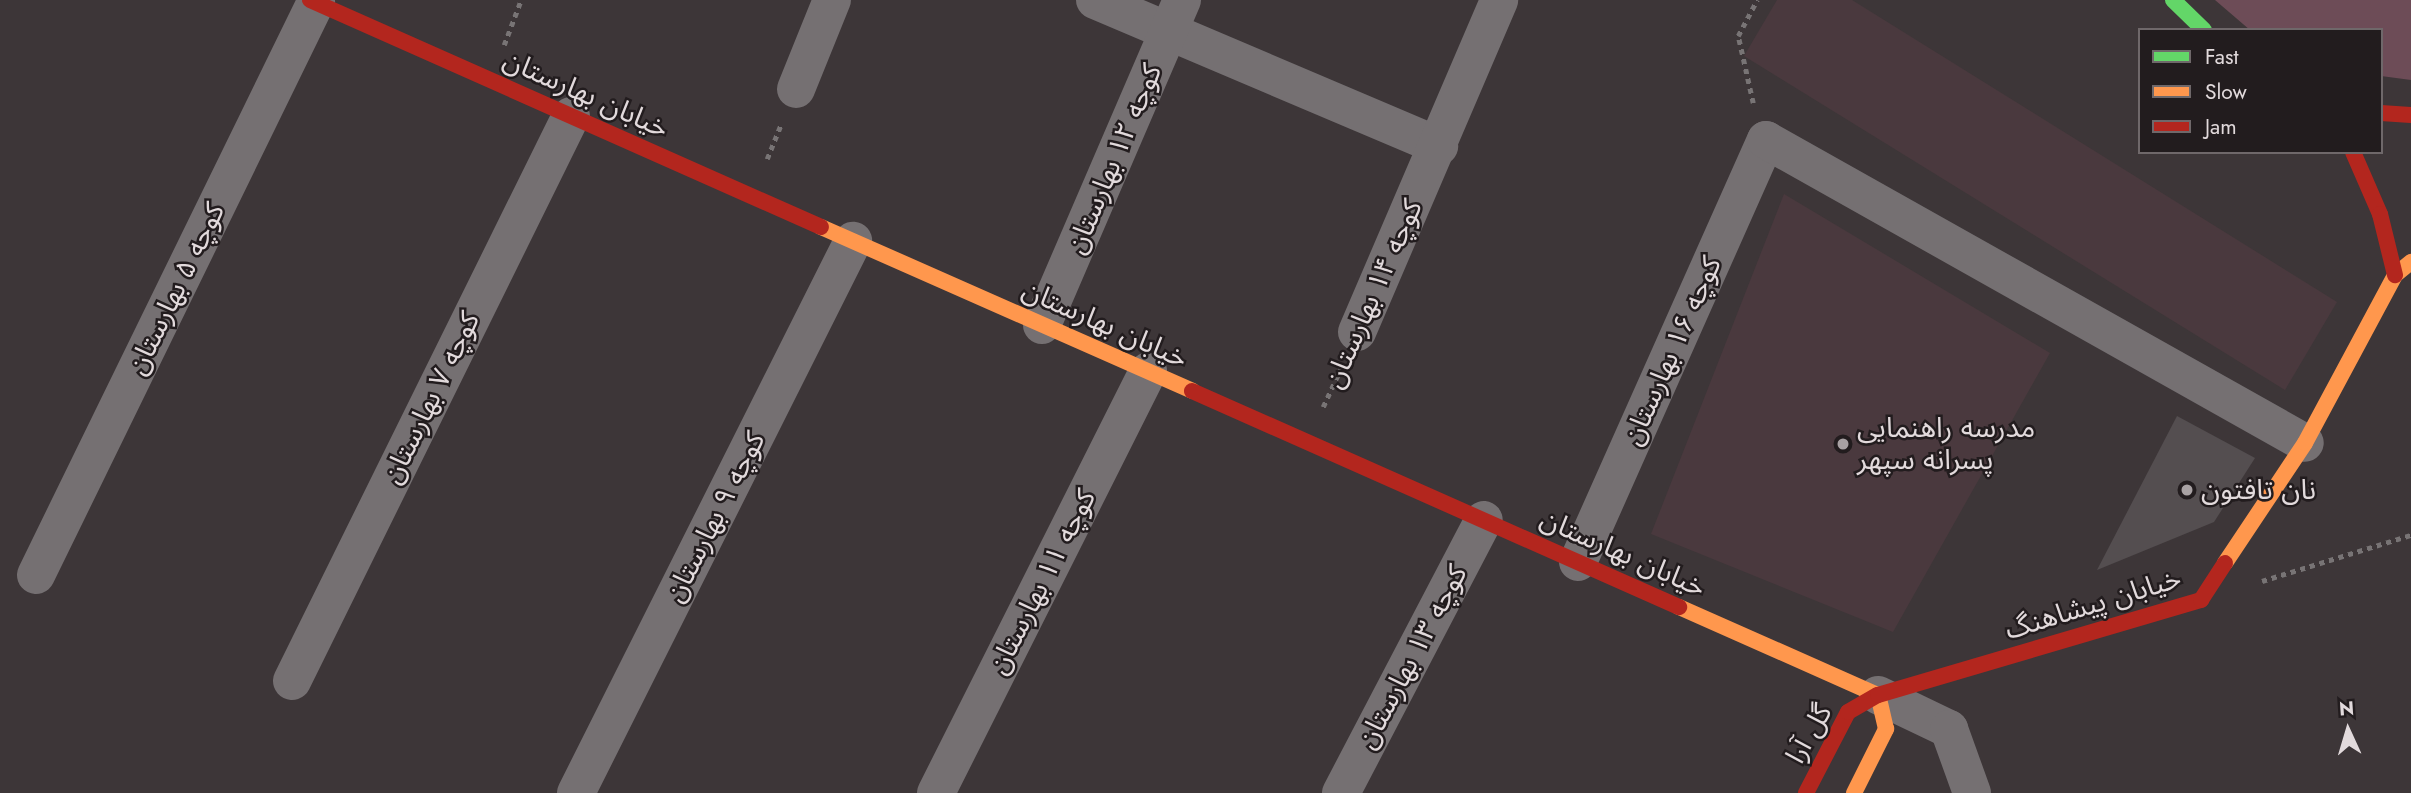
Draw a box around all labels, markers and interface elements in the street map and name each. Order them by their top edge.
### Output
legend [2138,28,2383,154]
text: Fast [2205,42,2238,72]
street label: خیابان بهارستان [498,43,674,145]
street label: کوچه ۱۲ بهارستان [1059,59,1169,259]
text: Slow [2205,77,2247,107]
text: Jam [2205,112,2237,142]
street label: کوچه ۱۴ بهارستان [1316,195,1430,393]
street label: کوچه ۵ بهارستان [120,198,232,380]
street label: کوچه ۱۶ بهارستان [1615,252,1729,450]
street label: خیابان بهارستان [1017,273,1193,375]
street label: کوچه ۷ بهارستان [375,307,487,489]
place label: مدرسه راهنمایی پسرانه سپهر [1857,411,2035,477]
street label: کوچه ۹ بهارستان [658,426,772,608]
marker: مدرسه راهنمایی پسرانه سپهر [1835,436,1851,452]
place label: نان تافتون [2201,473,2316,507]
marker: نان تافتون [2179,482,2195,498]
street label: کوچه ۱۱ بهارستان [981,484,1103,680]
street label: خیابان بهارستان [1535,502,1711,604]
street label: کوچه ۱۳ بهارستان [1350,560,1474,754]
street label: خیابان پیشاهنگ [2001,561,2185,647]
north arrow [2313,695,2383,765]
text: N [2338,695,2355,723]
street label: گل آرا [1779,698,1839,770]

